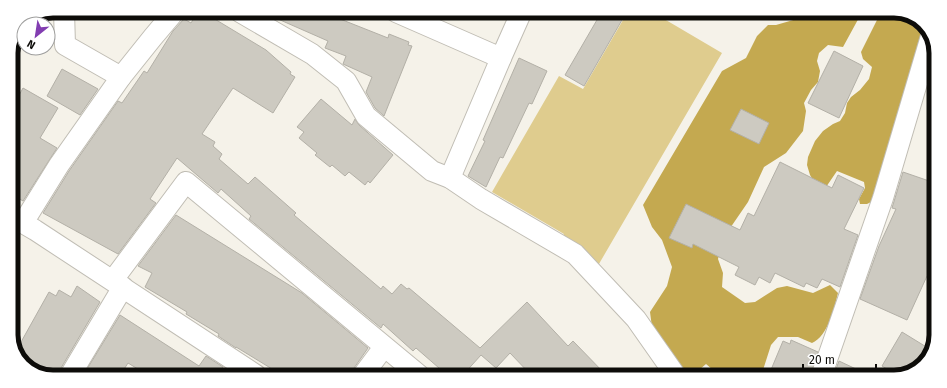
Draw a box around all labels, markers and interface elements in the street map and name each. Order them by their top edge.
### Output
north arrow [16,16,56,56]
text: N [25,37,38,52]
scale bar [803,346,876,372]
text: 20 m [809,353,835,367]

